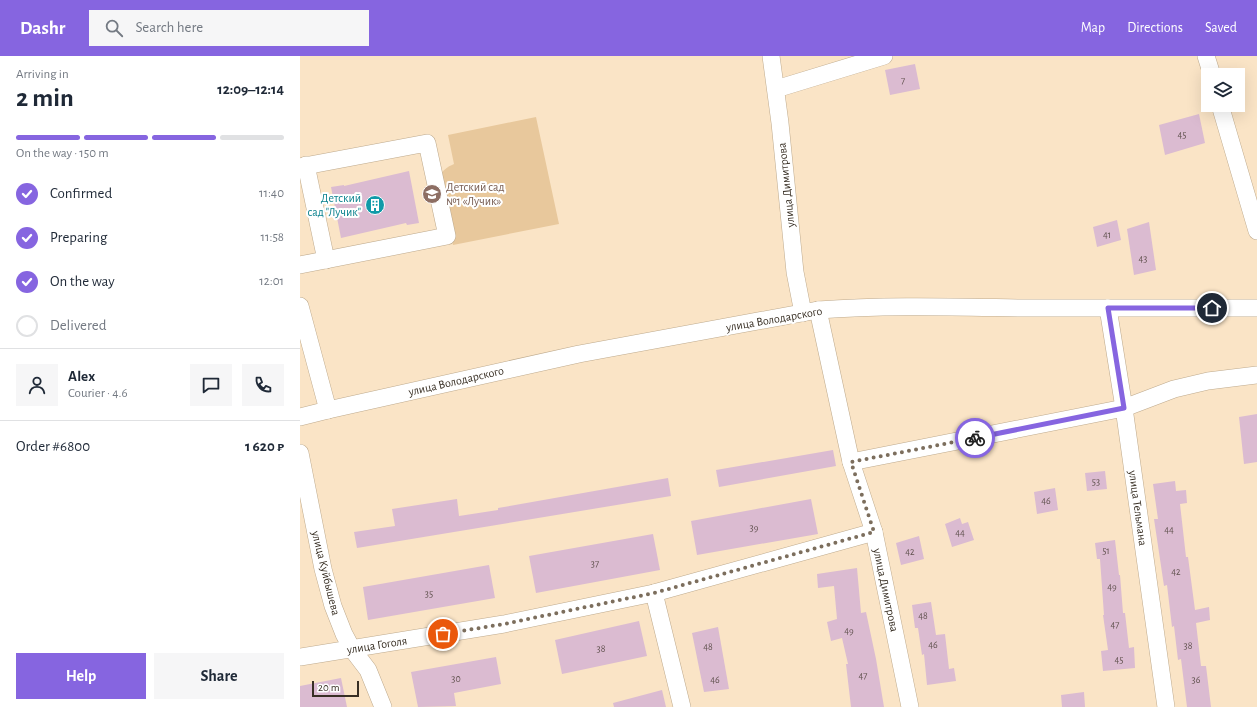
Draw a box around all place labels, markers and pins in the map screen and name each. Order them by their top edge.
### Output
place label: Детский сад №1 «Лучик» [446,181,505,208]
school or university icon: Детский сад №1 «Лучик» [421,183,443,205]
place label: Детский сад "Лучик" [307,192,361,219]
building icon: Детский сад "Лучик" [364,194,386,216]
pin [1195,291,1229,325]
pin [426,617,460,651]

